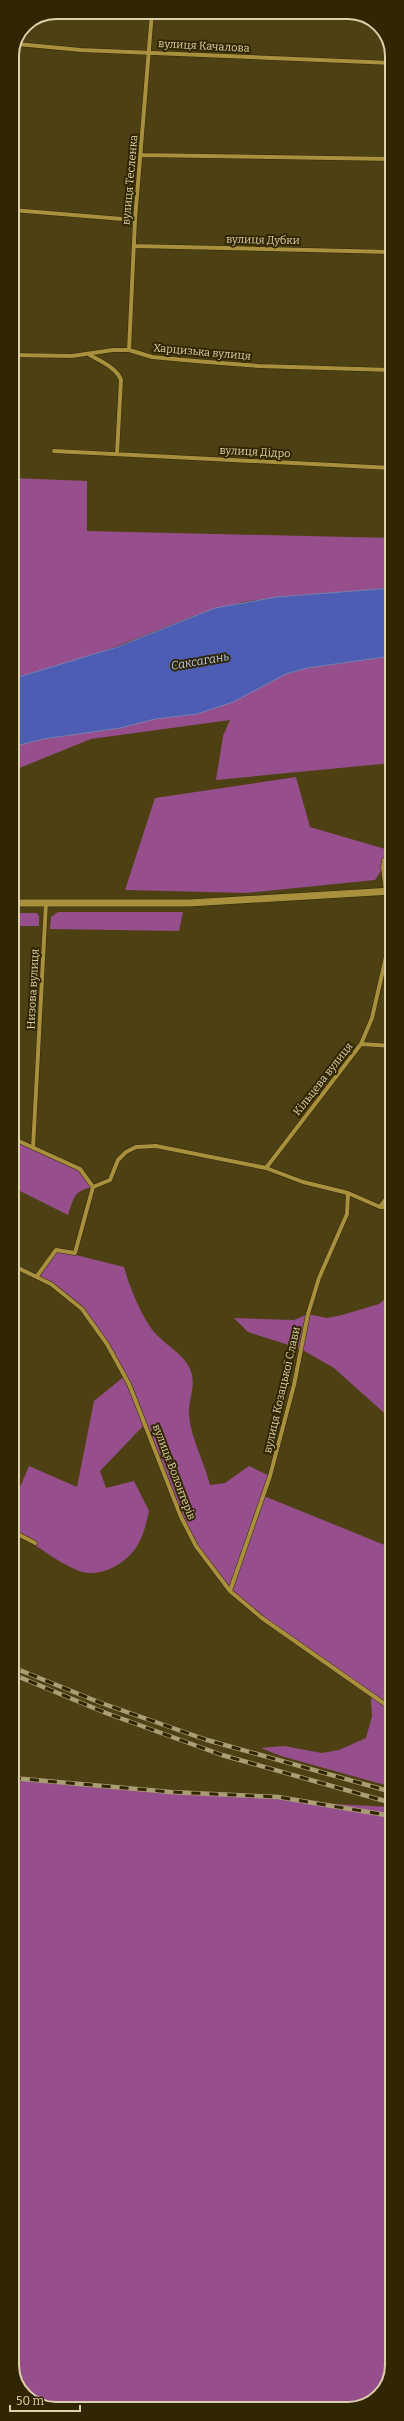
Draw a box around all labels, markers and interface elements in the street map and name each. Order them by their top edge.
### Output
street label: вулиця Качалова [158,37,250,55]
street label: вулиця Тесленка [120,134,140,226]
street label: вулиця Дубки [226,233,300,247]
street label: Харцизька вулиця [153,341,251,363]
street label: вулиця Дідро [219,444,291,460]
water label: Саксагань [170,649,230,673]
street label: Низова вулиця [24,948,42,1030]
street label: Кільцева вулиця [290,1040,356,1118]
street label: вулиця Козацької Слави [261,1325,303,1455]
street label: вулиця Волонтерів [150,1422,198,1522]
scale bar [10,2387,80,2413]
text: 50 m [16,2394,45,2408]

